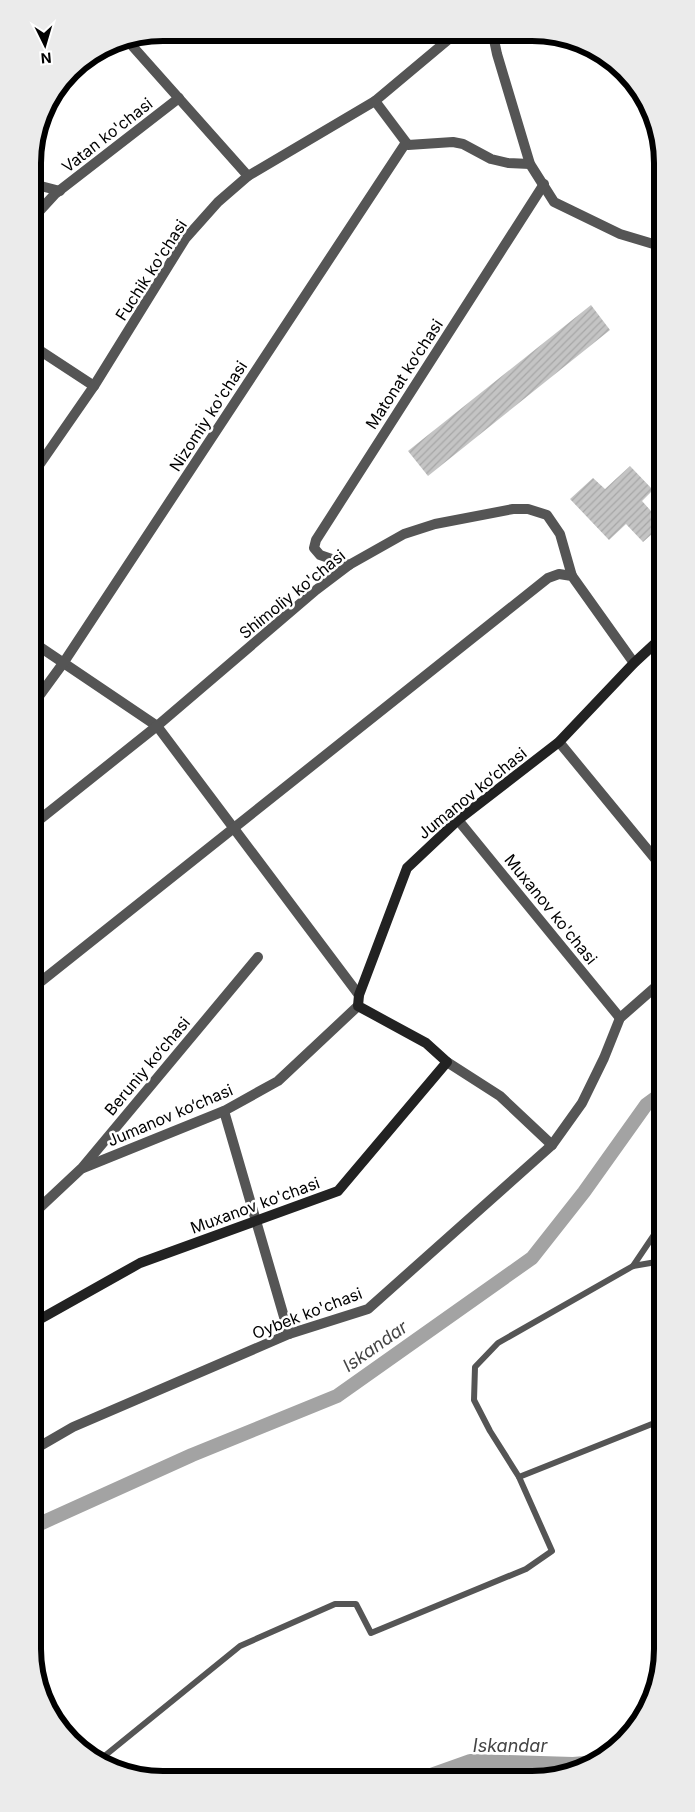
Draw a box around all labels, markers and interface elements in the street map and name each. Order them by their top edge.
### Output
north arrow [20,20,70,70]
text: N [40,50,52,67]
street label: Vatan ko'chasi [58,93,156,177]
street label: Fuchik ko'chasi [111,216,191,324]
street label: Matonat ko‘chasi [361,315,447,433]
street label: Nizomiy ko'chasi [165,357,251,475]
street label: Shimoliy ko'chasi [235,545,349,643]
street label: Jumanov ko‘chasi [414,743,530,843]
street label: Muxanov ko'chasi [500,850,602,968]
street label: Beruniy ko‘chasi [100,1013,194,1119]
street label: Jumanov ko‘chasi [104,1080,236,1150]
street label: Muxanov ko'chasi [188,1172,322,1238]
street label: Oybek ko'chasi [249,1283,365,1343]
water label: Iskandar [339,1315,412,1376]
water label: Iskandar [473,1735,548,1756]

